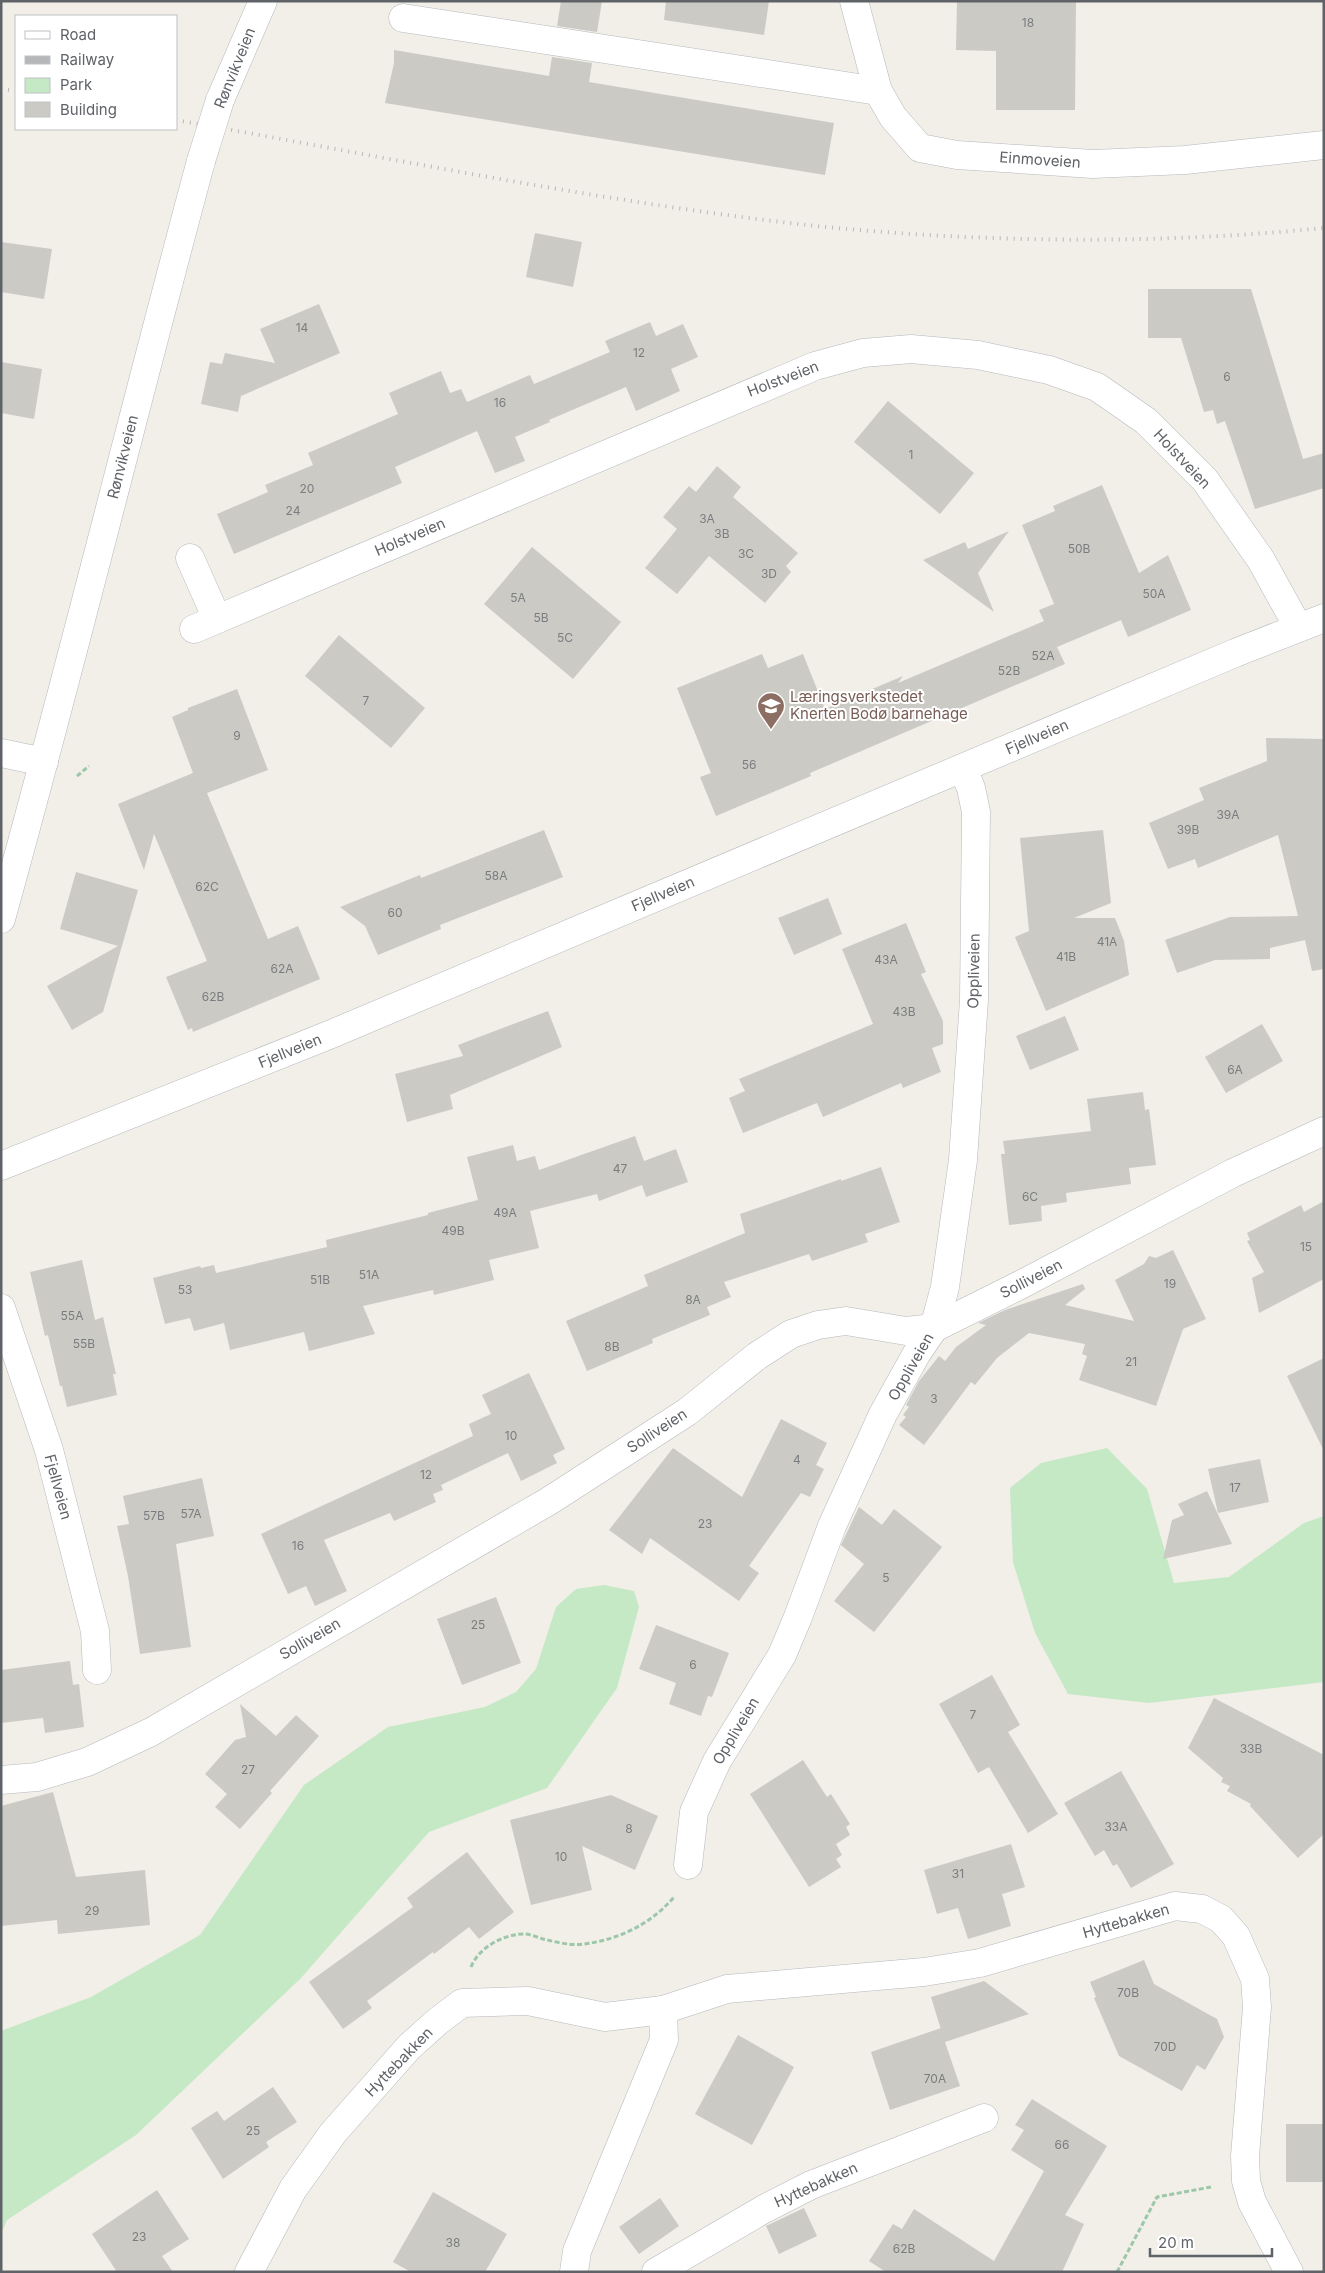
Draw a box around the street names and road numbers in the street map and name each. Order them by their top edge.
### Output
street label: Rønvikveien [210,25,259,111]
street label: Einmoveien [999,147,1081,172]
street label: Holstveien [744,356,821,401]
street label: Rønvikveien [103,413,142,501]
street label: Holstveien [1150,425,1215,493]
street label: Holstveien [372,513,448,560]
street label: Fjellveien [1002,715,1071,758]
street label: Fjellveien [628,872,697,915]
street label: Oppliveien [963,933,984,1009]
street label: Fjellveien [255,1029,324,1072]
street label: Solliveien [996,1255,1065,1302]
street label: Oppliveien [884,1329,938,1404]
street label: Solliveien [623,1404,690,1457]
street label: Fjellveien [41,1452,76,1522]
street label: Solliveien [276,1613,344,1664]
street label: Oppliveien [708,1694,763,1768]
street label: Hyttebakken [1080,1899,1171,1942]
street label: Hyttebakken [361,2023,437,2100]
street label: Hyttebakken [771,2158,861,2211]

